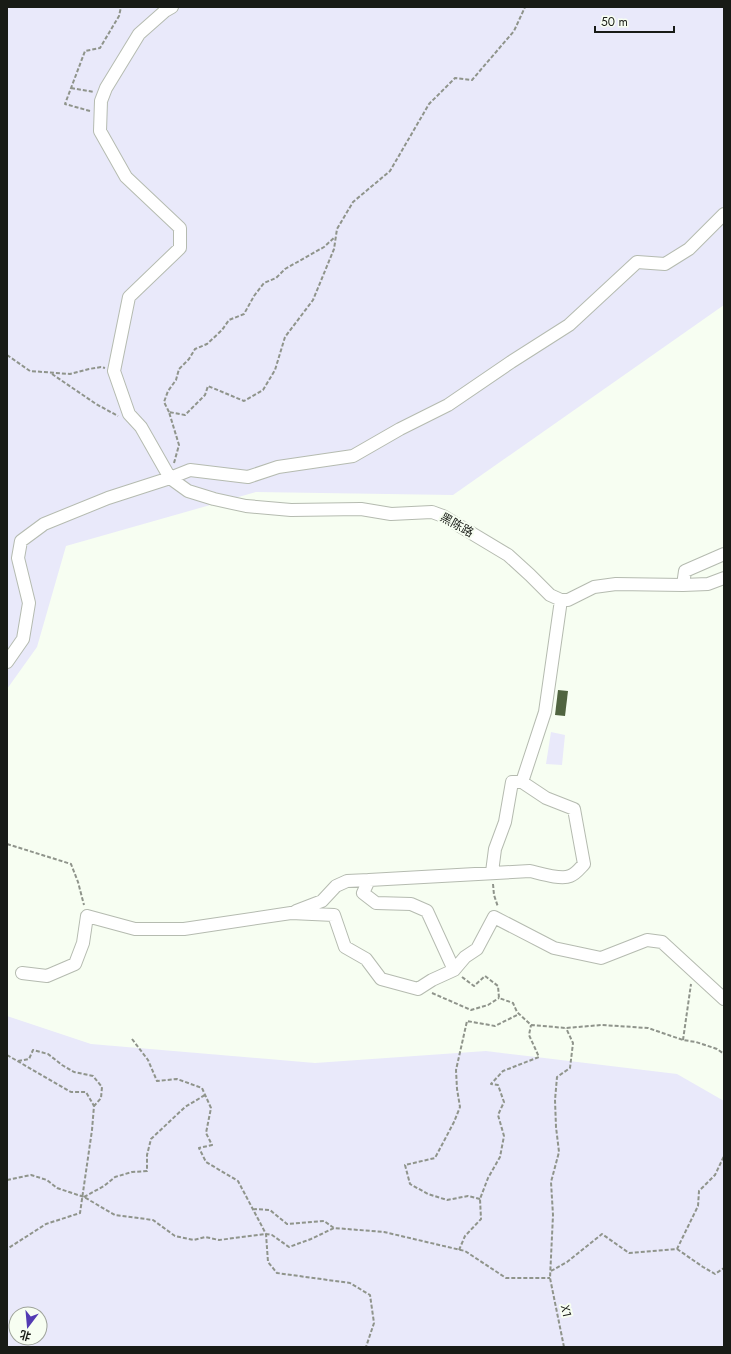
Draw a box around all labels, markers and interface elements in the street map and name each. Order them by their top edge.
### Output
scale bar [595,8,674,34]
text: 50 m [601,13,628,31]
street label: 黑陈路 [437,508,477,542]
street label: X1 [556,1303,576,1319]
north arrow [8,1306,48,1346]
text: 北 [18,1326,33,1345]

